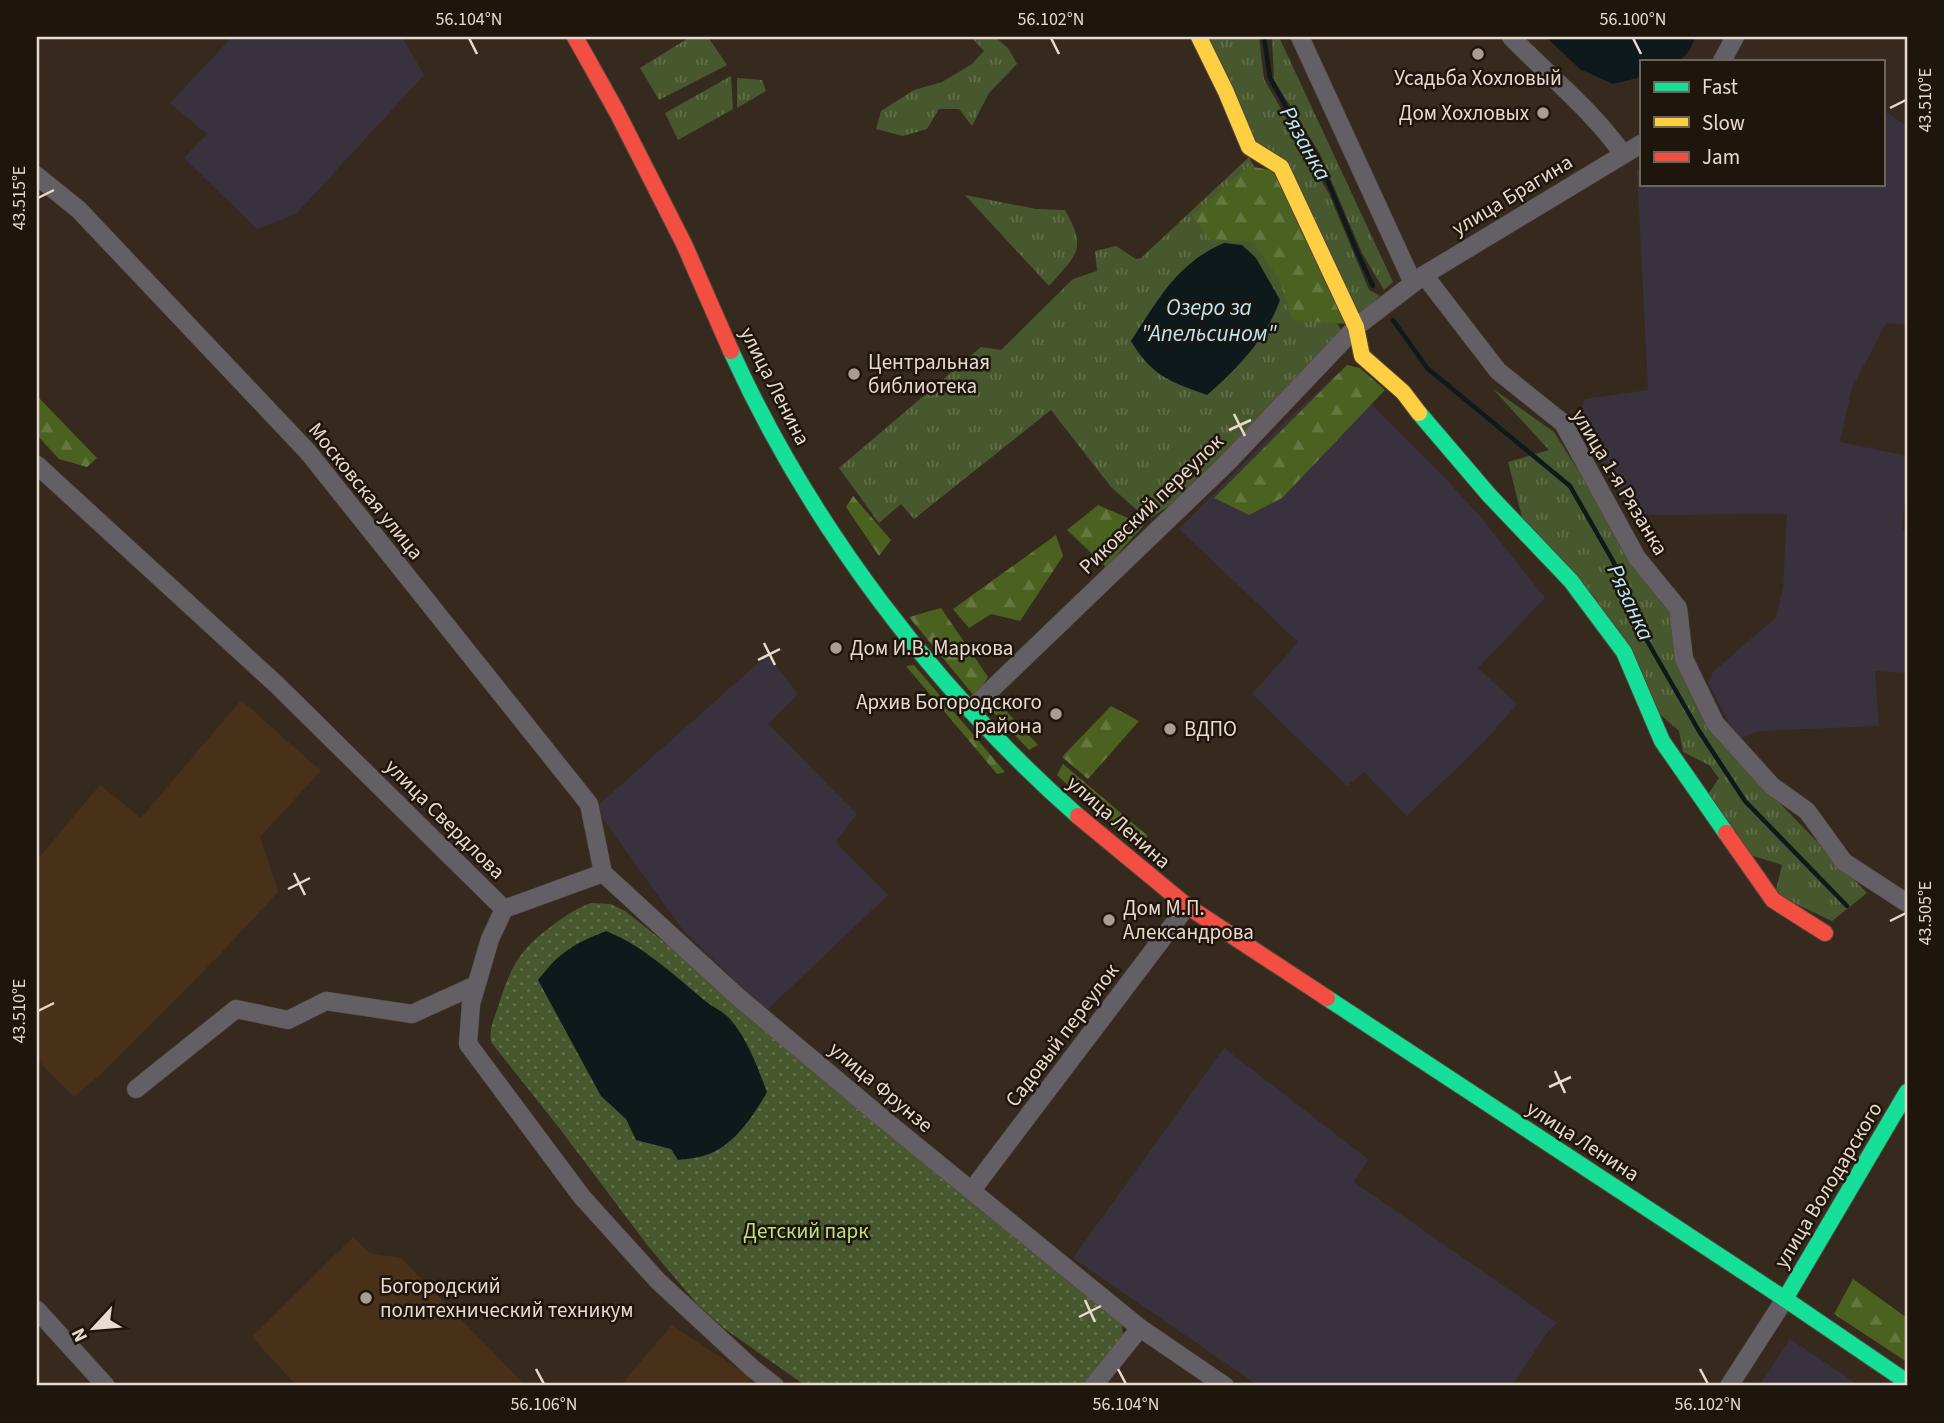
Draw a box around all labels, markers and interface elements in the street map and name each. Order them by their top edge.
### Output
text: 56.104°N [436,7,502,32]
text: 56.102°N [1018,7,1084,32]
text: 56.100°N [1600,7,1666,32]
marker: Усадьба Хохловый [1470,46,1486,62]
legend [1640,60,1884,186]
place label: Усадьба Хохловый [1394,63,1562,93]
text: 43.510°E [1913,68,1938,132]
text: Fast [1702,72,1738,102]
place label: Дом Хохловых [1399,98,1530,128]
water label: Рязанка [1271,100,1340,187]
marker: Дом Хохловых [1535,105,1551,121]
text: Slow [1702,108,1745,138]
text: Jam [1702,142,1740,172]
street label: улица Брагина [1446,147,1578,243]
text: 43.515°E [7,166,32,230]
water label: Озеро за "Апельсином" [1141,291,1278,350]
street label: улица Ленина [732,322,818,450]
place label: Центральная библиотека [868,347,990,401]
marker: Центральная библиотека [846,366,862,382]
street label: улица 1-я Рязанка [1564,403,1676,561]
street label: Московская улица [301,416,431,566]
street label: Риковский переулок [1072,427,1230,581]
water label: Рязанка [1598,559,1663,646]
place label: Дом И.В. Маркова [850,633,1013,663]
marker: Дом И.В. Маркова [828,640,844,656]
place label: Архив Богородского района [856,687,1042,741]
marker: Архив Богородского района [1048,706,1064,722]
place label: ВДПО [1184,714,1237,744]
marker: ВДПО [1162,721,1178,737]
street label: улица Свердлова [378,752,512,886]
street label: улица Ленина [1060,768,1178,876]
text: 43.505°E [1913,881,1938,945]
place label: Дом М.П. Александрова [1123,893,1254,947]
marker: Дом М.П. Александрова [1101,912,1117,928]
street label: Садовый переулок [998,956,1126,1113]
text: 43.510°E [7,979,32,1043]
street label: улица Фрунзе [822,1034,940,1140]
street label: улица Ленина [1521,1093,1645,1189]
street label: улица Володарского [1766,1096,1890,1274]
park label: Детский парк [743,1216,869,1246]
place label: Богородский политехнический техникум [380,1271,634,1325]
marker: Богородский политехнический техникум [358,1290,374,1306]
north arrow [60,1294,130,1364]
text: N [65,1323,95,1346]
text: 56.106°N [511,1392,577,1417]
text: 56.104°N [1093,1392,1159,1417]
text: 56.102°N [1675,1392,1741,1417]

